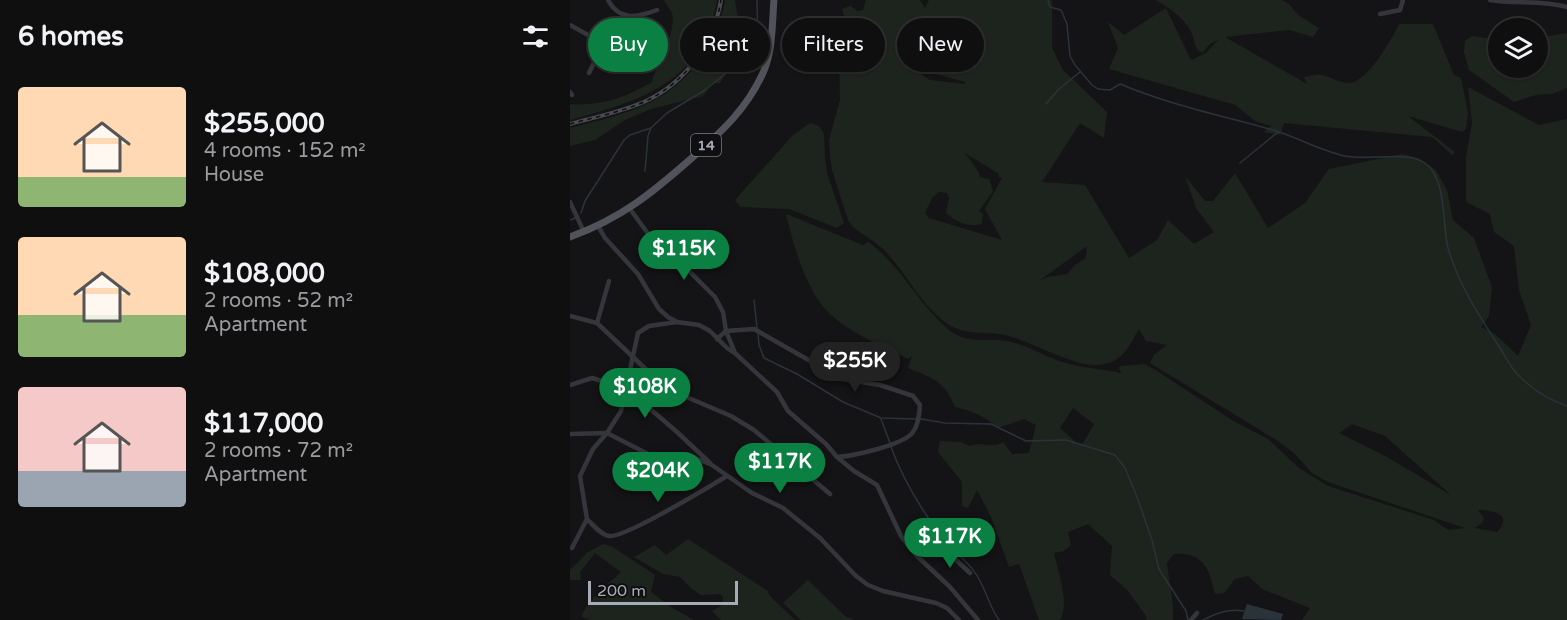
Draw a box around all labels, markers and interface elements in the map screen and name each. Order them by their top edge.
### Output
chip: Buy [588,18,668,72]
chip: Rent [680,18,770,72]
chip: Filters [782,18,885,72]
chip: New [897,18,984,72]
map controls [1488,18,1548,78]
button: layers [1488,18,1548,78]
icon: filters [519,20,552,53]
text: 6 homes [18,21,124,52]
text: $255,000 [204,108,324,139]
icon: home [66,111,138,183]
road number: 14 [691,134,721,156]
text: 4 rooms · 152 m² [204,139,366,163]
text: House [204,163,264,187]
pin: $115K [642,230,726,281]
text: $115K [652,237,716,261]
text: $108,000 [204,258,325,289]
icon: home [66,261,138,333]
text: 2 rooms · 52 m² [204,289,353,313]
text: Apartment [204,313,307,337]
pin: $255K [813,342,897,393]
text: $255K [823,349,887,373]
pin: $108K [603,368,687,419]
text: $108K [613,375,677,399]
text: $117,000 [204,408,323,439]
icon: home [66,411,138,483]
text: 2 rooms · 72 m² [204,439,353,463]
pin: $117K [738,443,822,494]
text: $117K [748,450,812,474]
pin: $204K [616,452,700,503]
text: $204K [626,459,690,483]
text: Apartment [204,463,307,487]
pin: $117K [908,518,992,569]
text: $117K [918,525,982,549]
scale bar [588,578,738,606]
text: 200 m [597,581,646,601]

